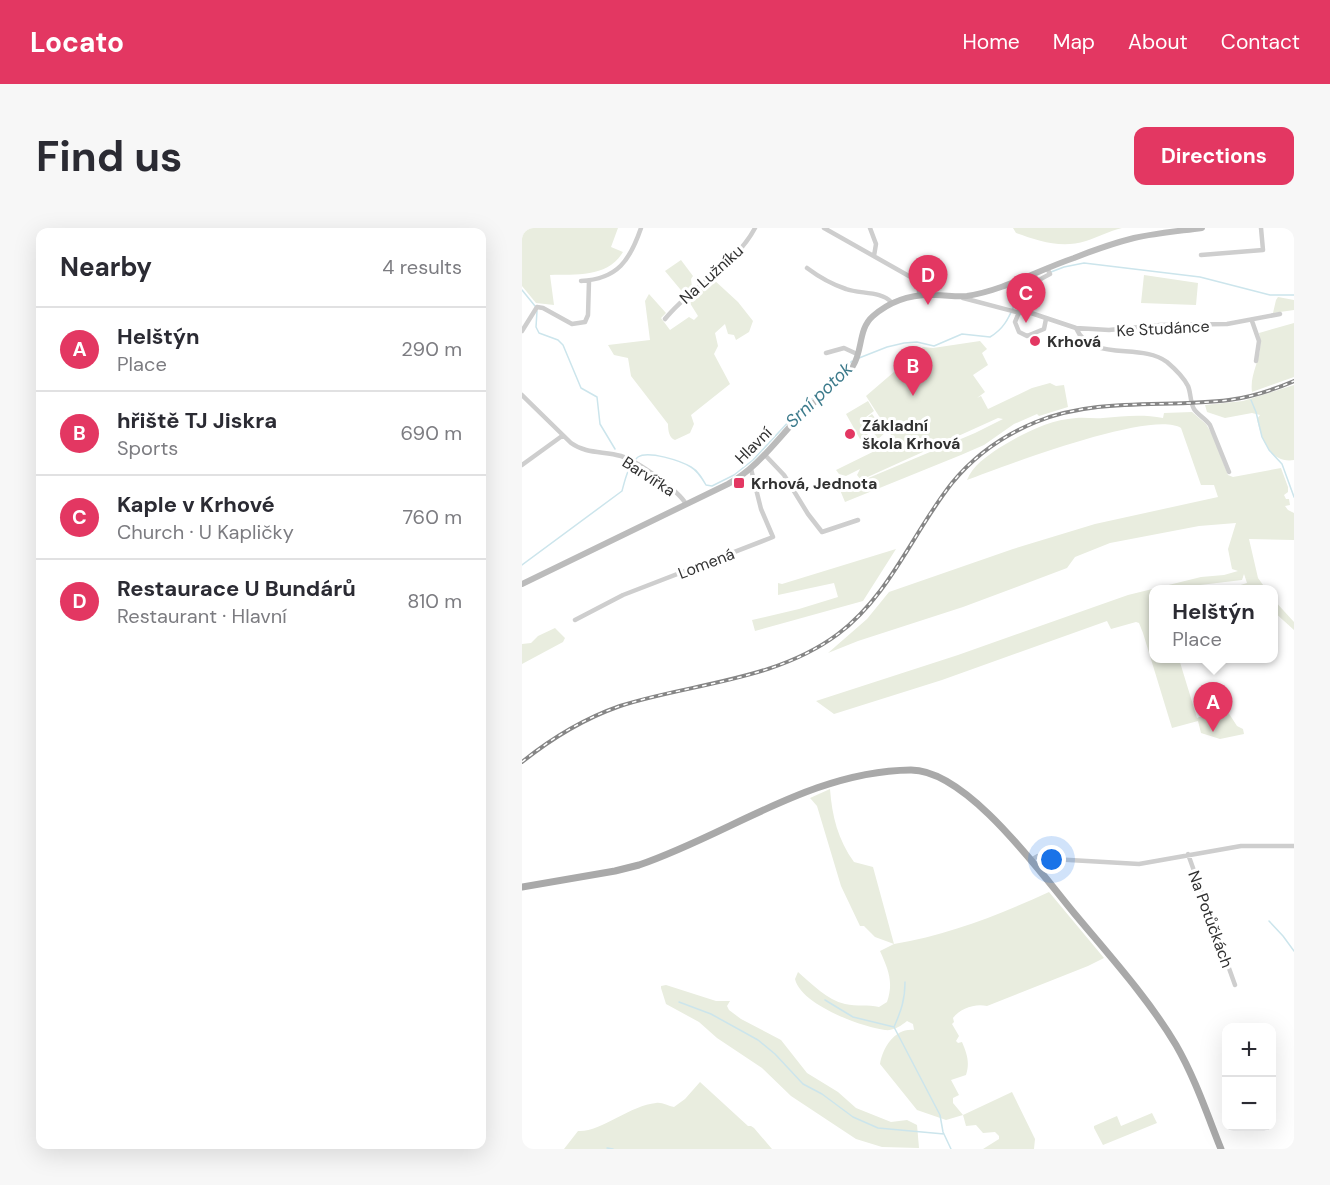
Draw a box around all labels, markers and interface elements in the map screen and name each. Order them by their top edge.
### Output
text: Locato [30,24,124,61]
text: Home [962,28,1020,56]
text: Map [1053,28,1095,56]
text: About [1128,28,1188,56]
text: Contact [1221,28,1300,56]
button: Directions [1134,127,1294,185]
text: Find us [36,129,182,184]
street label: Na Lužníku [675,240,748,309]
text: Nearby [60,250,152,284]
text: 4 results [382,254,462,280]
pin: D [908,256,948,305]
pin: C [1006,274,1046,323]
street label: Ke Studánce [1116,316,1210,341]
text: Helštýn [117,322,200,351]
place label: Krhová [1047,331,1101,352]
marker: Krhová [1028,334,1042,348]
text: A [72,336,87,362]
text: 290 m [401,336,462,362]
pin: B [894,346,932,396]
text: Place [117,351,167,377]
water label: Srní potok [780,356,858,433]
text: hřiště TJ Jiskra [117,406,277,435]
place label: Základní škola Krhová [862,415,960,454]
text: B [73,420,86,446]
text: 690 m [400,420,462,446]
street label: Hlavní [730,422,777,468]
marker: Základní škola Krhová [843,427,857,441]
text: Sports [117,435,178,461]
street label: Barvířka [618,452,679,501]
place label: Krhová, Jednota [751,473,877,494]
marker: Krhová, Jednota [732,476,746,490]
text: Kaple v Krhové [117,490,275,519]
text: C [72,504,87,530]
text: 760 m [402,504,462,530]
text: Church · U Kapličky [117,519,294,545]
street label: Lomená [675,543,737,584]
text: Restaurace U Bundárů [117,574,356,603]
popup [1149,585,1278,663]
text: D [72,588,87,614]
text: 810 m [407,588,462,614]
text: Helštýn [1172,597,1255,626]
text: Restaurant · Hlavní [117,603,287,629]
text: Place [1172,626,1222,652]
pin: A [1194,682,1232,732]
your location [1037,845,1066,874]
street label: Na Potůčkách [1183,868,1238,971]
map controls [1222,1023,1276,1131]
button: + [1222,1023,1276,1077]
button: − [1222,1077,1276,1131]

